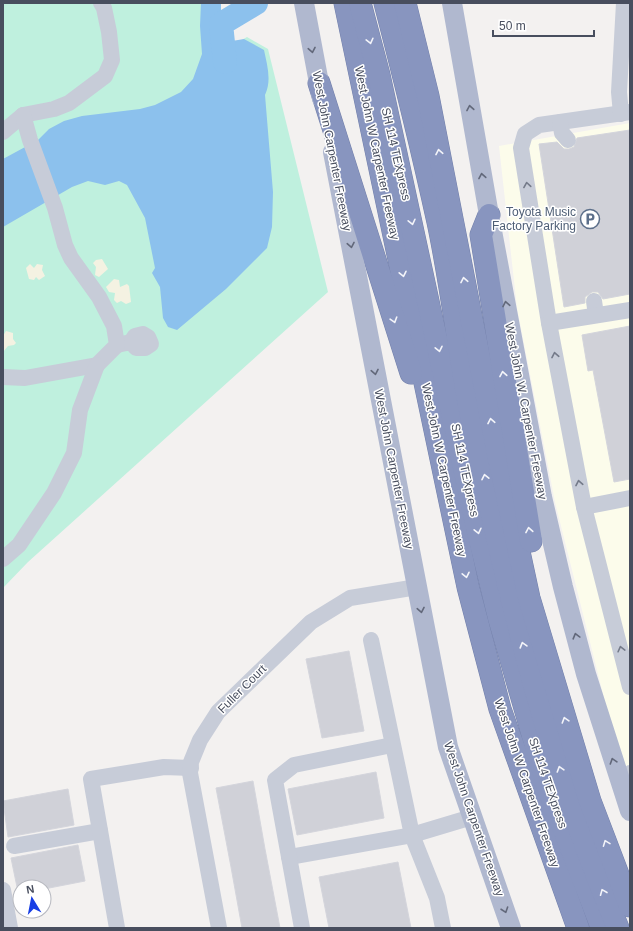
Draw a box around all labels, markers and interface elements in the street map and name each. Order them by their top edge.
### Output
scale bar [493,12,594,38]
text: 50 m [499,19,526,33]
one-way arrow [365,37,374,44]
one-way arrow [308,46,316,53]
street label: West John W Carpenter Freeway [352,65,402,241]
street label: West John Carpenter Freeway [310,70,354,232]
one-way arrow [466,105,475,111]
street label: SH 114 TEXpress [379,106,413,202]
one-way arrow [436,149,444,155]
one-way arrow [478,173,487,179]
one-way arrow [523,182,531,188]
place label: Toyota Music Factory Parking [492,205,576,233]
parking icon: Toyota Music Factory Parking [579,208,601,230]
one-way arrow [407,219,415,225]
one-way arrow [346,242,354,248]
one-way arrow [398,271,406,277]
one-way arrow [460,277,469,283]
one-way arrow [502,300,511,307]
one-way arrow [389,317,398,324]
street label: West John W. Carpenter Freeway [502,321,550,501]
one-way arrow [435,346,443,352]
one-way arrow [551,352,559,358]
one-way arrow [371,369,379,375]
one-way arrow [499,371,508,377]
street label: West John W Carpenter Freeway [419,382,469,558]
street label: West John Carpenter Freeway [372,388,416,550]
one-way arrow [488,418,496,424]
street label: SH 114 TEXpress [448,422,482,518]
one-way arrow [481,474,489,480]
one-way arrow [575,480,584,486]
one-way arrow [525,527,534,533]
one-way arrow [473,528,481,534]
one-way arrow [461,572,469,578]
one-way arrow [417,607,425,613]
one-way arrow [572,633,581,640]
one-way arrow [519,641,528,648]
one-way arrow [618,646,626,653]
street label: Fuller Court [215,661,270,716]
street label: West John W Carpenter Freeway [492,697,562,869]
one-way arrow [561,717,570,724]
street label: SH 114 TEXpress [526,736,570,830]
street label: West John Carpenter Freeway [441,740,507,898]
one-way arrow [610,757,618,764]
one-way arrow [556,766,565,773]
one-way arrow [603,840,611,847]
north arrow [12,879,52,919]
text: N [25,883,35,896]
one-way arrow [600,889,608,897]
one-way arrow [500,906,508,913]

